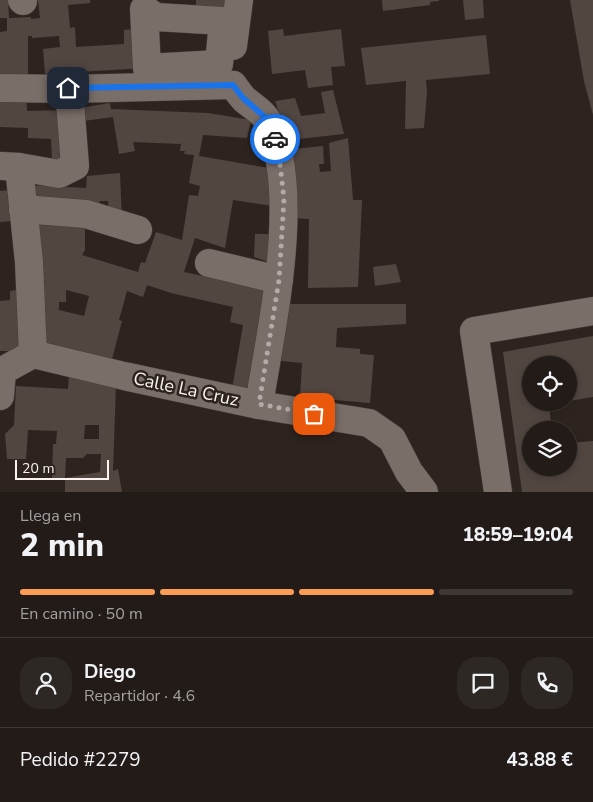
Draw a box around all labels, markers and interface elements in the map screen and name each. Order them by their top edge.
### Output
pin [47,67,89,109]
icon: home [54,74,82,102]
courier [250,114,300,164]
icon: car [261,125,289,153]
map controls [522,356,577,476]
button: locate [522,356,577,411]
street label: Calle La Cruz [131,366,241,412]
pin [293,393,335,435]
icon: bag [300,400,328,428]
button: layers [522,421,577,476]
scale bar [15,457,109,480]
text: 20 m [22,459,54,478]
text: Llega en [20,505,81,527]
text: 18:59–19:04 [462,522,573,548]
text: 2 min [20,524,104,567]
text: En camino · 50 m [20,603,143,625]
button: person [20,657,72,709]
button: chat [457,657,509,709]
button: phone [521,657,573,709]
text: Diego [84,659,136,685]
text: Repartidor · 4.6 [84,685,195,707]
text: Pedido #2279 [20,747,141,773]
text: 43.88 € [506,747,573,773]

